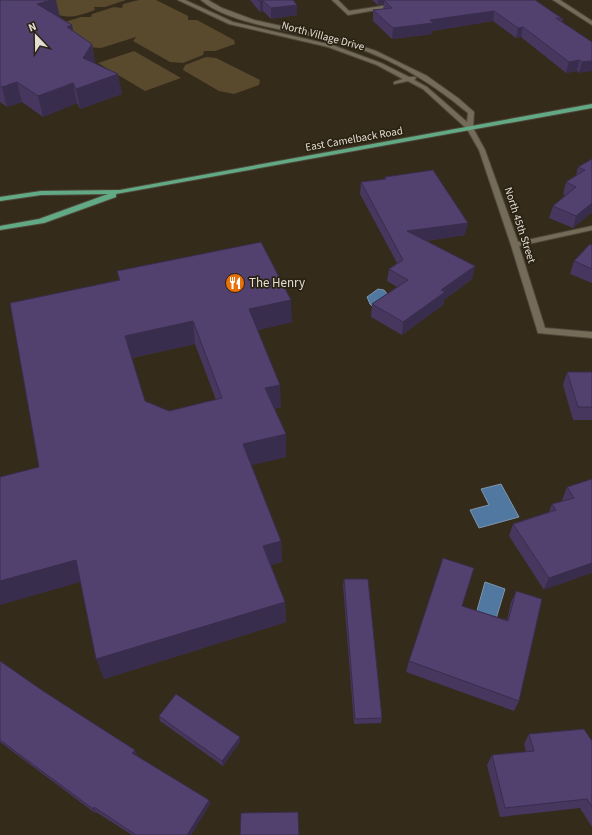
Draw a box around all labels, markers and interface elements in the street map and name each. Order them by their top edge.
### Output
north arrow [16,16,56,56]
street label: North Village Drive [280,18,367,54]
text: N [26,19,39,36]
street label: East Camelback Road [304,123,404,155]
street label: North 45th Street [501,185,539,265]
restaurant icon: The Henry [224,272,246,294]
place label: The Henry [249,274,305,292]

